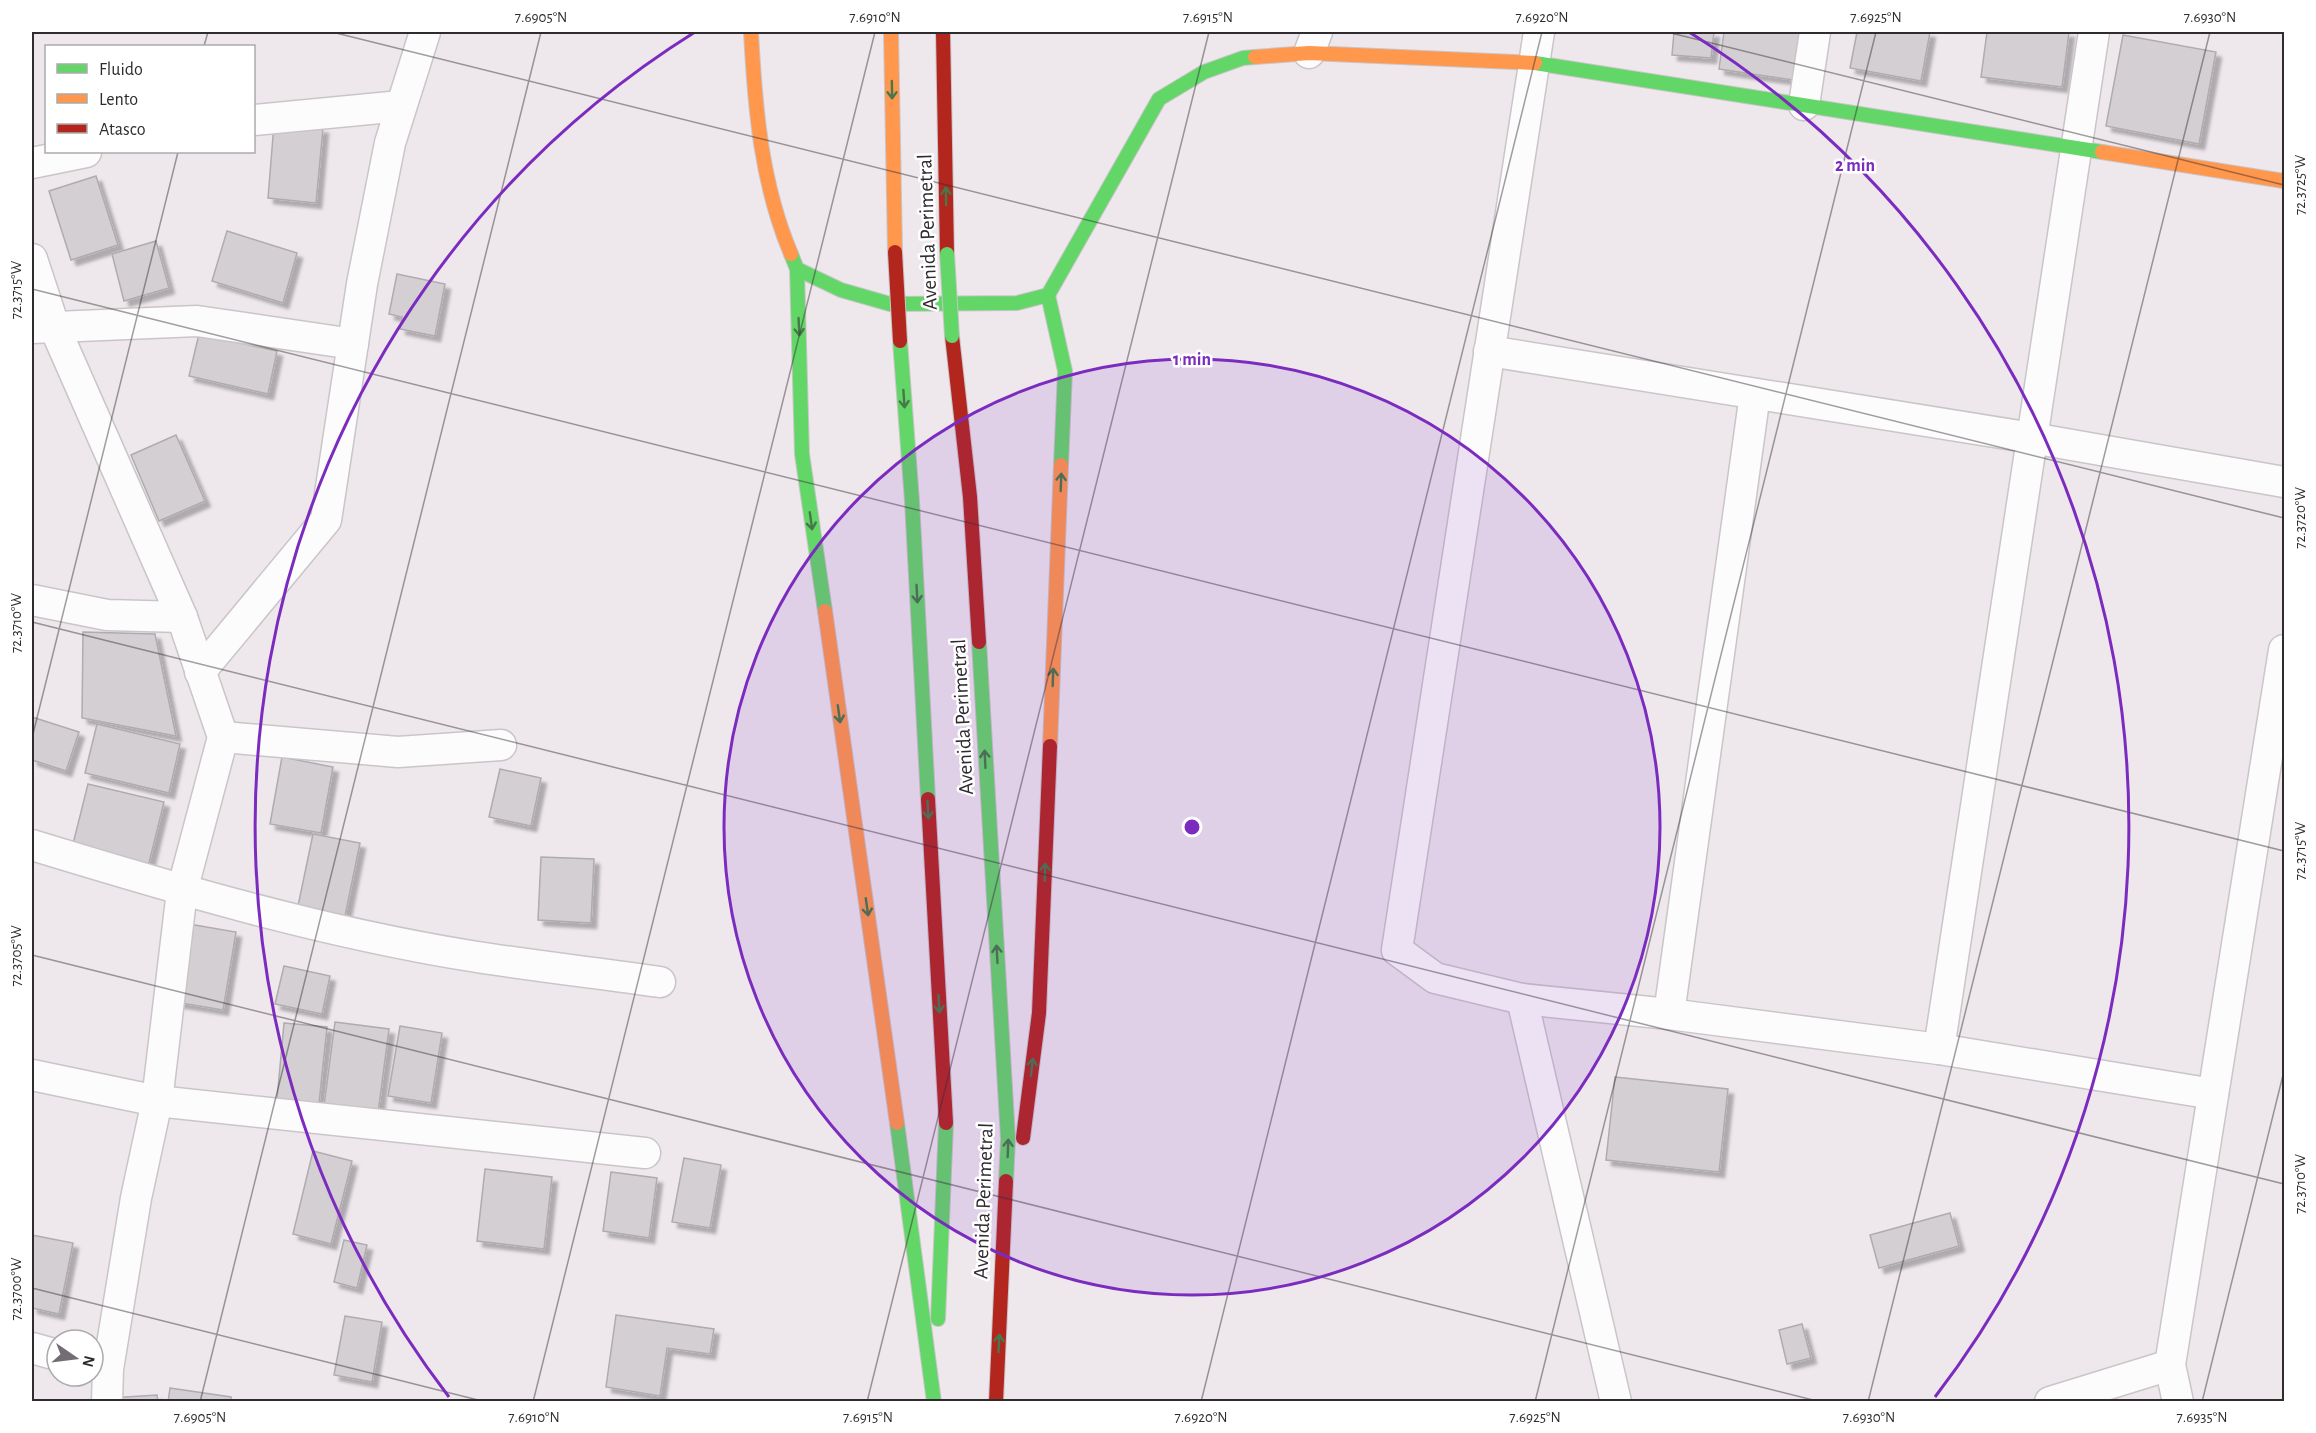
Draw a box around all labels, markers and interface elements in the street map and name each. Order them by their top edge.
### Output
text: 7.6905°N [515,10,567,25]
text: 7.6910°N [849,10,901,25]
text: 7.6915°N [1183,10,1233,25]
text: 7.6920°N [1515,10,1569,25]
text: 7.6925°N [1850,10,1902,25]
text: 7.6930°N [2184,10,2236,25]
legend [45,45,255,153]
text: Fluido [99,61,143,79]
one-way arrow [886,79,898,99]
text: Lento [99,91,138,109]
text: Atasco [99,121,146,139]
street label: Avenida Perimetral [914,154,941,310]
text: 72.3725°W [2293,154,2308,215]
text: 2 min [1835,157,1875,175]
one-way arrow [940,186,952,206]
text: 72.3715°W [9,260,24,319]
one-way arrow [794,316,805,336]
text: 1 min [1173,351,1211,369]
one-way arrow [899,389,910,409]
one-way arrow [1055,473,1066,493]
text: 72.3720°W [2293,487,2308,549]
one-way arrow [806,511,817,531]
one-way arrow [911,583,922,603]
text: 72.3710°W [9,592,24,653]
street label: Avenida Perimetral [948,638,977,796]
one-way arrow [1047,668,1058,688]
one-way arrow [834,704,845,724]
one-way arrow [980,749,991,769]
one-way arrow [923,799,934,819]
centre of rings [1182,817,1202,837]
text: 72.3715°W [2293,821,2308,880]
one-way arrow [1039,863,1050,883]
one-way arrow [862,897,873,917]
text: 72.3705°W [9,925,24,987]
one-way arrow [991,944,1002,964]
one-way arrow [934,994,945,1014]
one-way arrow [1027,1057,1038,1077]
street label: Avenida Perimetral [970,1123,997,1279]
one-way arrow [1002,1139,1013,1159]
text: 72.3710°W [2293,1153,2308,1214]
text: 72.3700°W [9,1257,24,1320]
north arrow [45,1328,105,1388]
one-way arrow [993,1334,1004,1354]
text: N [79,1354,98,1369]
text: 7.6905°N [174,1410,226,1425]
text: 7.6910°N [508,1410,560,1425]
text: 7.6915°N [843,1410,893,1425]
text: 7.6920°N [1174,1410,1228,1425]
text: 7.6925°N [1509,1410,1561,1425]
text: 7.6930°N [1843,1410,1895,1425]
text: 7.6935°N [2177,1410,2227,1425]

